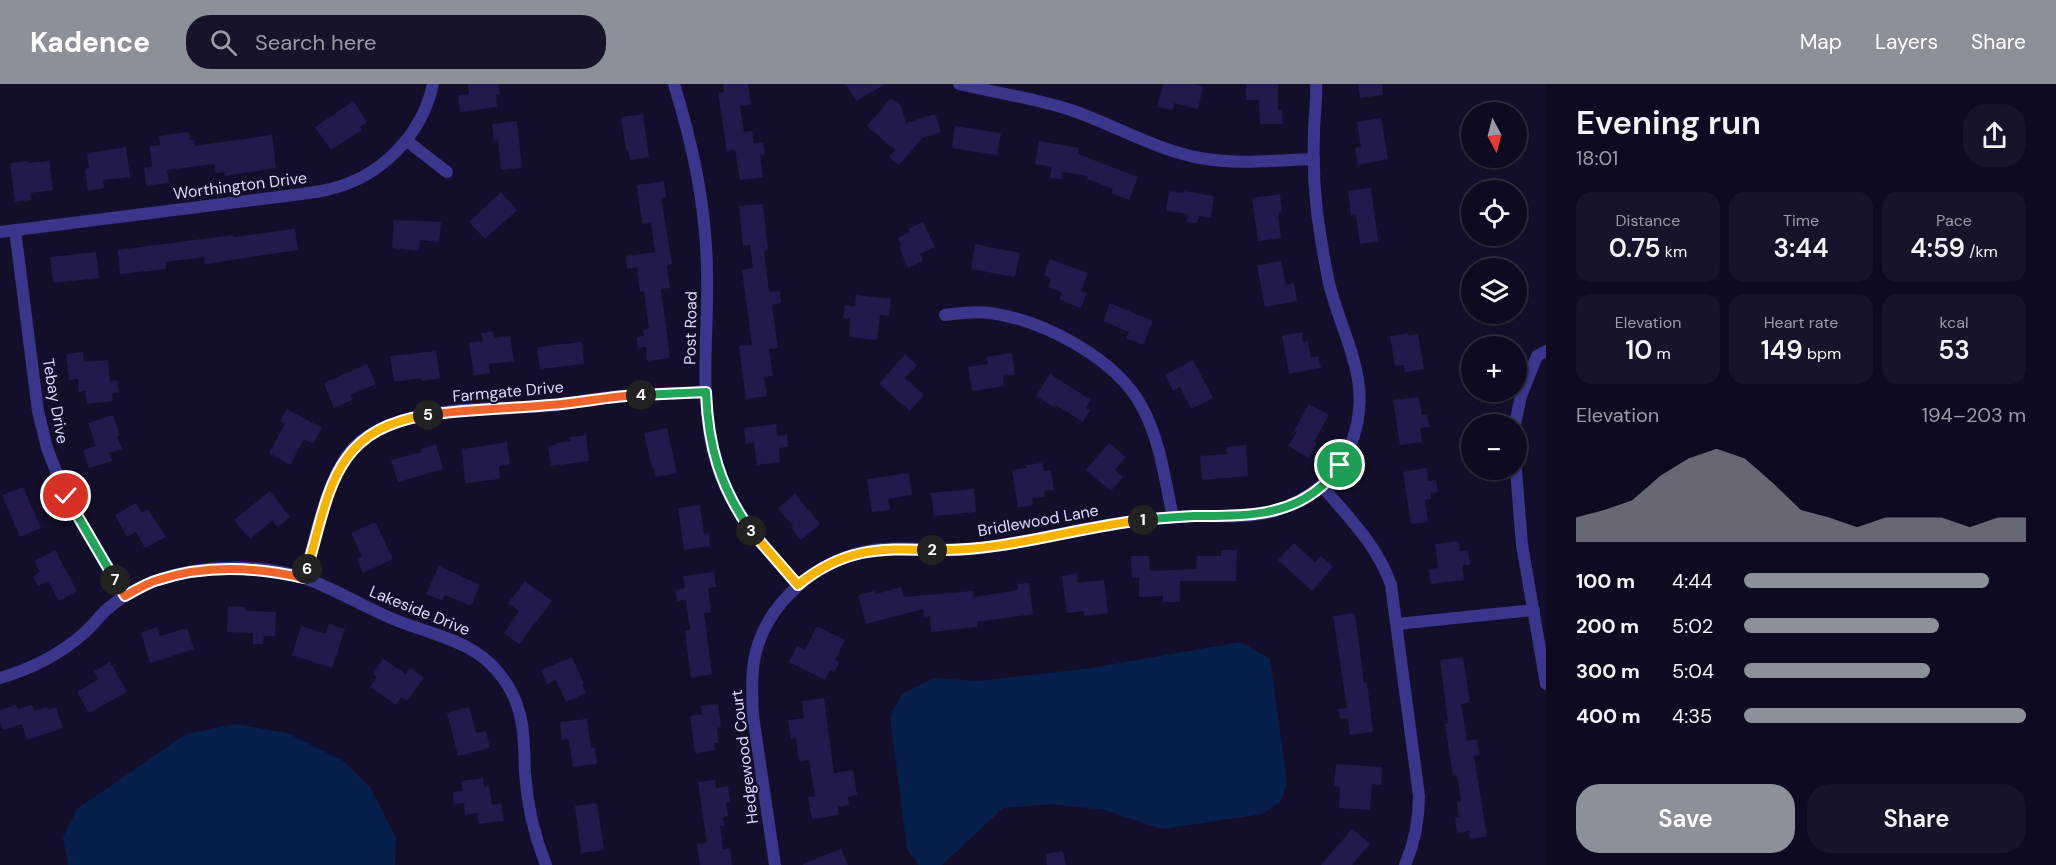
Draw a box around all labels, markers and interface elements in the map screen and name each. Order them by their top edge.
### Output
search box [186,15,606,69]
text: Kadence [30,24,150,61]
icon: search [207,26,240,59]
text: Search here [255,28,376,57]
text: Map [1800,28,1842,56]
text: Layers [1875,28,1938,56]
text: Share [1971,28,2026,56]
text: Evening run [1576,101,1761,144]
north arrow [1461,102,1527,168]
map controls [1461,102,1527,480]
button: share [1963,104,2026,167]
text: 18:01 [1576,145,1618,171]
street label: Worthington Drive [172,167,308,204]
button: locate [1461,180,1527,246]
text: Distance [1616,210,1680,231]
text: Time [1783,210,1819,231]
text: Pace [1936,210,1972,231]
text: 0.75 [1609,231,1661,265]
text: 3:44 [1774,231,1828,265]
text: 4:59 [1910,231,1965,265]
text: km [1661,241,1687,262]
text: /km [1965,241,1998,262]
button: layers [1461,258,1527,324]
street label: Post Road [679,291,702,365]
text: Elevation [1615,312,1681,333]
text: Heart rate [1764,312,1838,333]
text: kcal [1940,312,1968,333]
text: 10 [1625,333,1652,367]
text: 149 [1761,333,1803,367]
text: 53 [1938,333,1970,367]
button: + [1461,336,1527,402]
text: m [1652,343,1671,364]
text: bpm [1803,343,1841,364]
street label: Tebay Drive [38,357,73,445]
street label: Farmgate Drive [452,376,565,407]
pin: 4 [626,380,656,410]
text: 4 [636,384,646,405]
pin: 5 [413,400,443,430]
text: Elevation [1576,402,1659,428]
text: 194–203 m [1922,402,2026,428]
text: 5 [423,404,433,425]
button: − [1461,414,1527,480]
pin [1314,439,1365,490]
icon: arrive [1323,448,1356,481]
pin [40,470,91,521]
icon: check [49,479,82,512]
street label: Bridlewood Lane [976,500,1100,541]
pin: 1 [1128,505,1158,535]
text: 1 [1140,509,1146,530]
pin: 3 [736,516,766,546]
text: 3 [746,520,756,541]
pin: 2 [917,535,947,565]
text: 2 [927,539,937,560]
pin: 6 [292,554,322,584]
text: 6 [302,558,312,579]
pin: 7 [100,565,130,595]
text: 100 m [1576,568,1635,594]
text: 4:44 [1672,568,1712,594]
text: 7 [111,569,119,590]
street label: Lakeside Drive [366,581,473,640]
text: 200 m [1576,613,1639,639]
text: 5:02 [1672,613,1713,639]
text: 300 m [1576,658,1640,684]
text: 5:04 [1672,658,1714,684]
street label: Hedgewood Court [726,689,763,825]
text: 400 m [1576,703,1641,729]
text: 4:35 [1672,703,1712,729]
button: Save [1576,784,1795,853]
button: Share [1807,784,2026,853]

